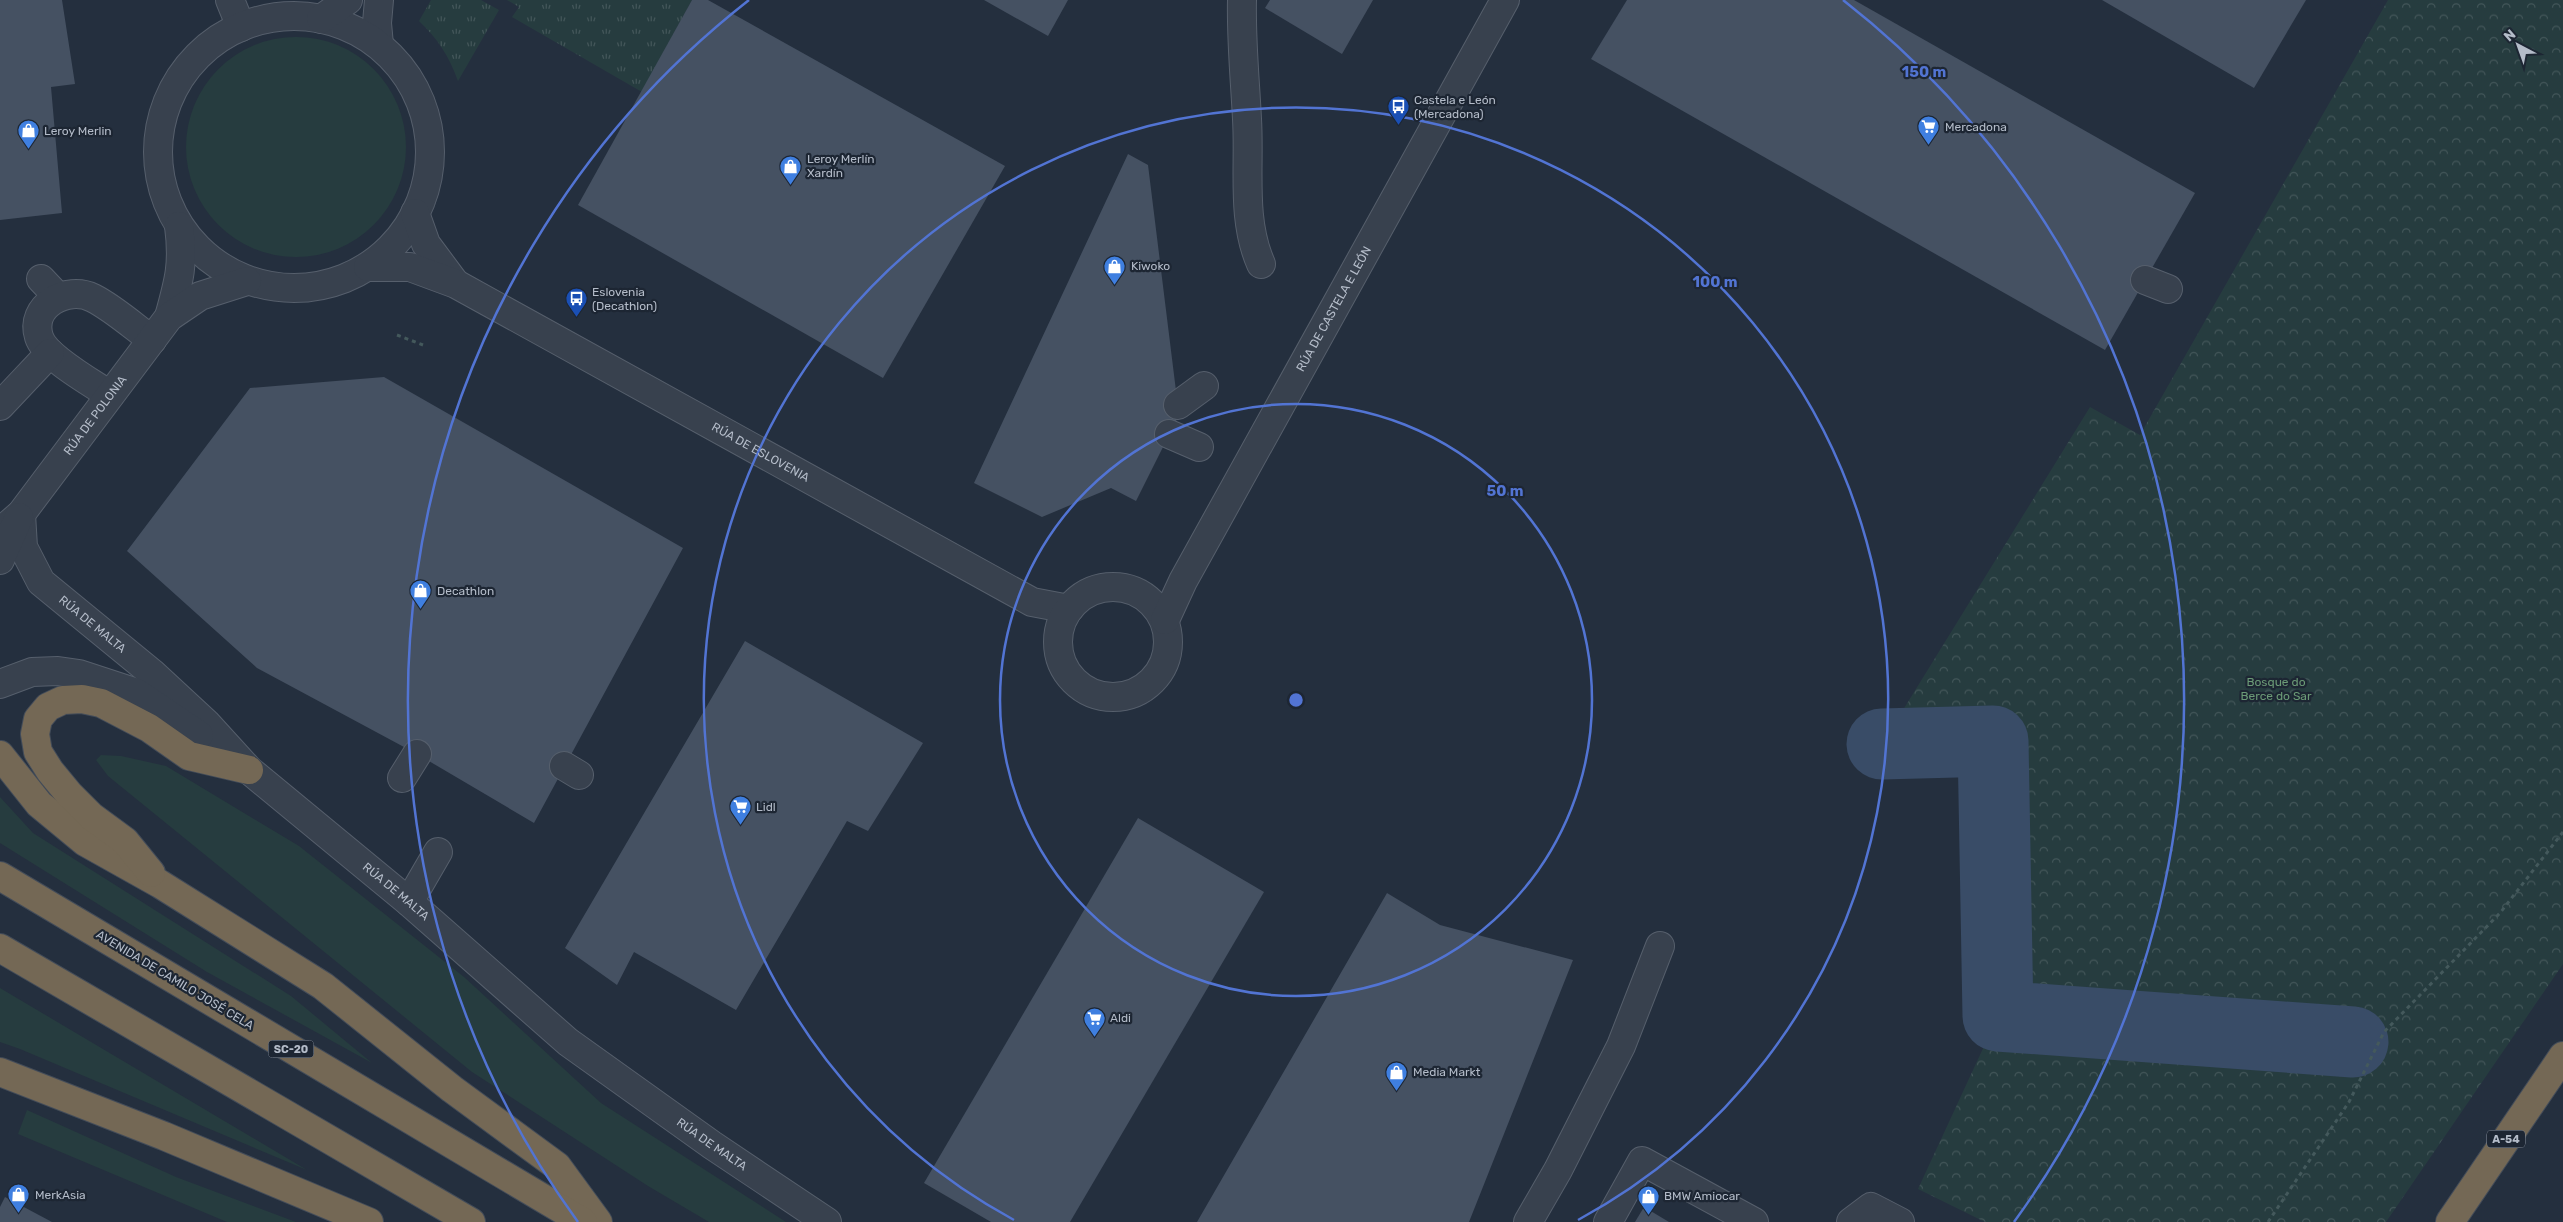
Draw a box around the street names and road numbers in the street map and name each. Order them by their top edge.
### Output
street label: RÚA DE CASTELA E LEÓN [1294,244,1374,374]
street label: RÚA DE POLONIA [61,373,129,458]
street label: RÚA DE ESLOVENIA [709,420,812,485]
street label: RÚA DE MALTA [56,593,129,656]
street label: RÚA DE MALTA [360,860,432,923]
street label: AVENIDA DE CAMILO JOSÉ CELA [94,927,256,1033]
road number: SC-20 [268,1040,314,1058]
street label: RÚA DE MALTA [674,1115,750,1173]
road number: A-54 [2487,1130,2525,1148]

